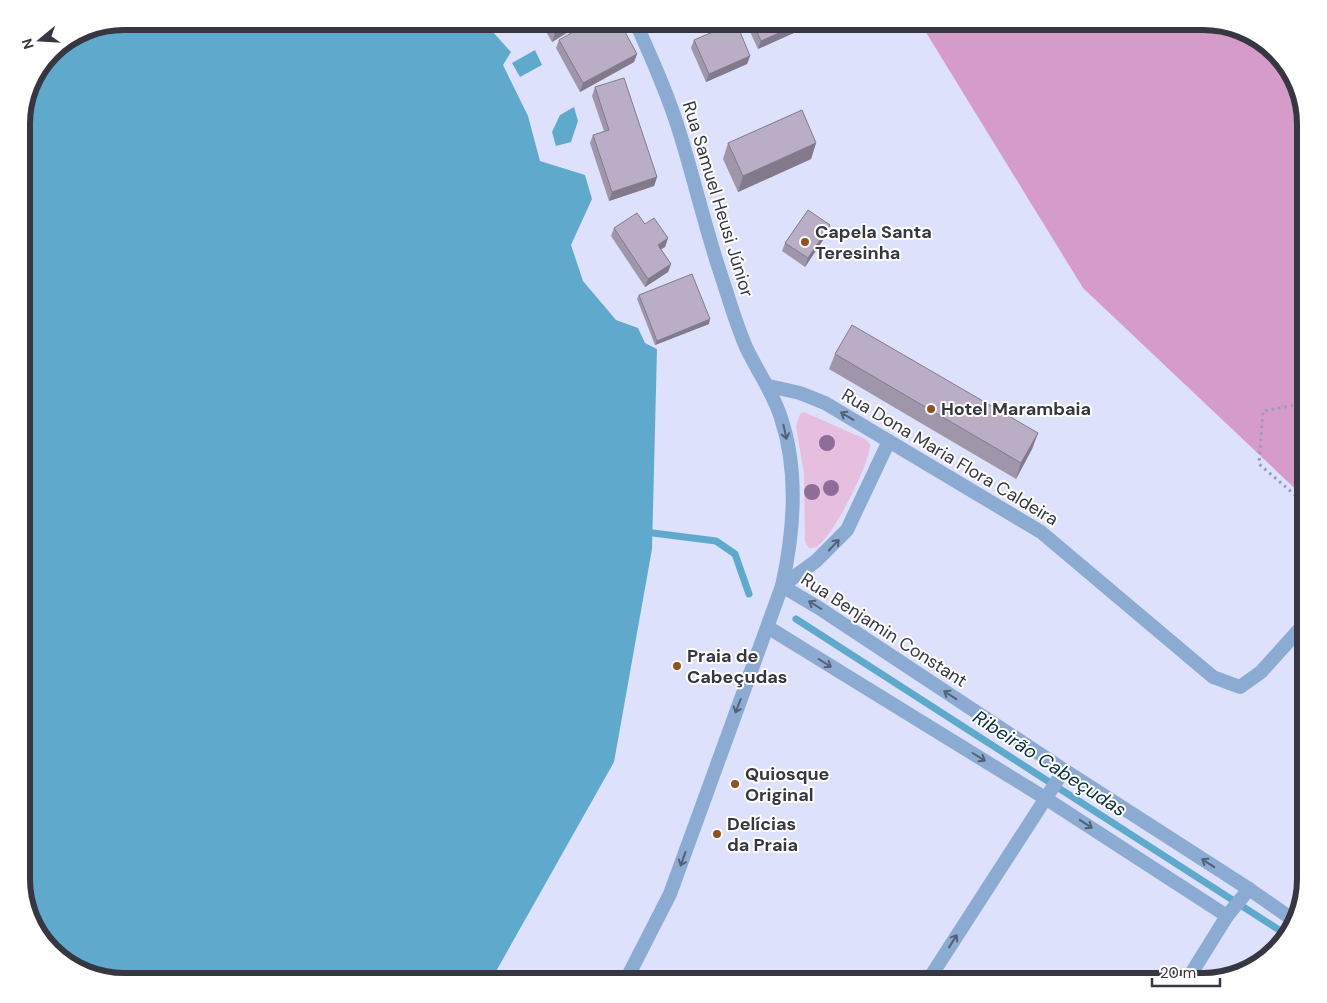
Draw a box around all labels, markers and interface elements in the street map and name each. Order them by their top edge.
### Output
north arrow [15,15,65,65]
text: N [17,36,38,52]
street label: Rua Samuel Heusi Júnior [677,98,759,300]
place label: Capela Santa Teresinha [815,220,932,265]
marker: Capela Santa Teresinha [799,236,811,248]
street label: Rua Dona Maria Flora Caldeira [837,383,1063,531]
place label: Hotel Marambaia [941,397,1091,421]
marker: Hotel Marambaia [925,403,937,415]
one-way arrow [840,411,854,421]
one-way arrow [780,424,790,440]
one-way arrow [828,538,840,551]
street label: Rua Benjamin Constant [796,567,972,693]
one-way arrow [808,600,822,610]
place label: Praia de Cabeçudas [687,644,787,689]
one-way arrow [818,658,832,668]
marker: Praia de Cabeçudas [671,660,683,672]
one-way arrow [944,690,958,700]
one-way arrow [733,698,742,713]
water label: Ribeirão Cabeçudas [968,705,1131,822]
one-way arrow [971,752,985,762]
place label: Quiosque Original [745,762,830,807]
marker: Quiosque Original [729,778,741,790]
place label: Delícias da Praia [727,812,798,857]
one-way arrow [1079,819,1093,829]
marker: Delícias da Praia [711,828,723,840]
one-way arrow [678,851,687,866]
one-way arrow [1202,857,1216,867]
one-way arrow [949,934,959,948]
scale bar [1152,956,1220,988]
text: 20 m [1160,963,1196,983]

